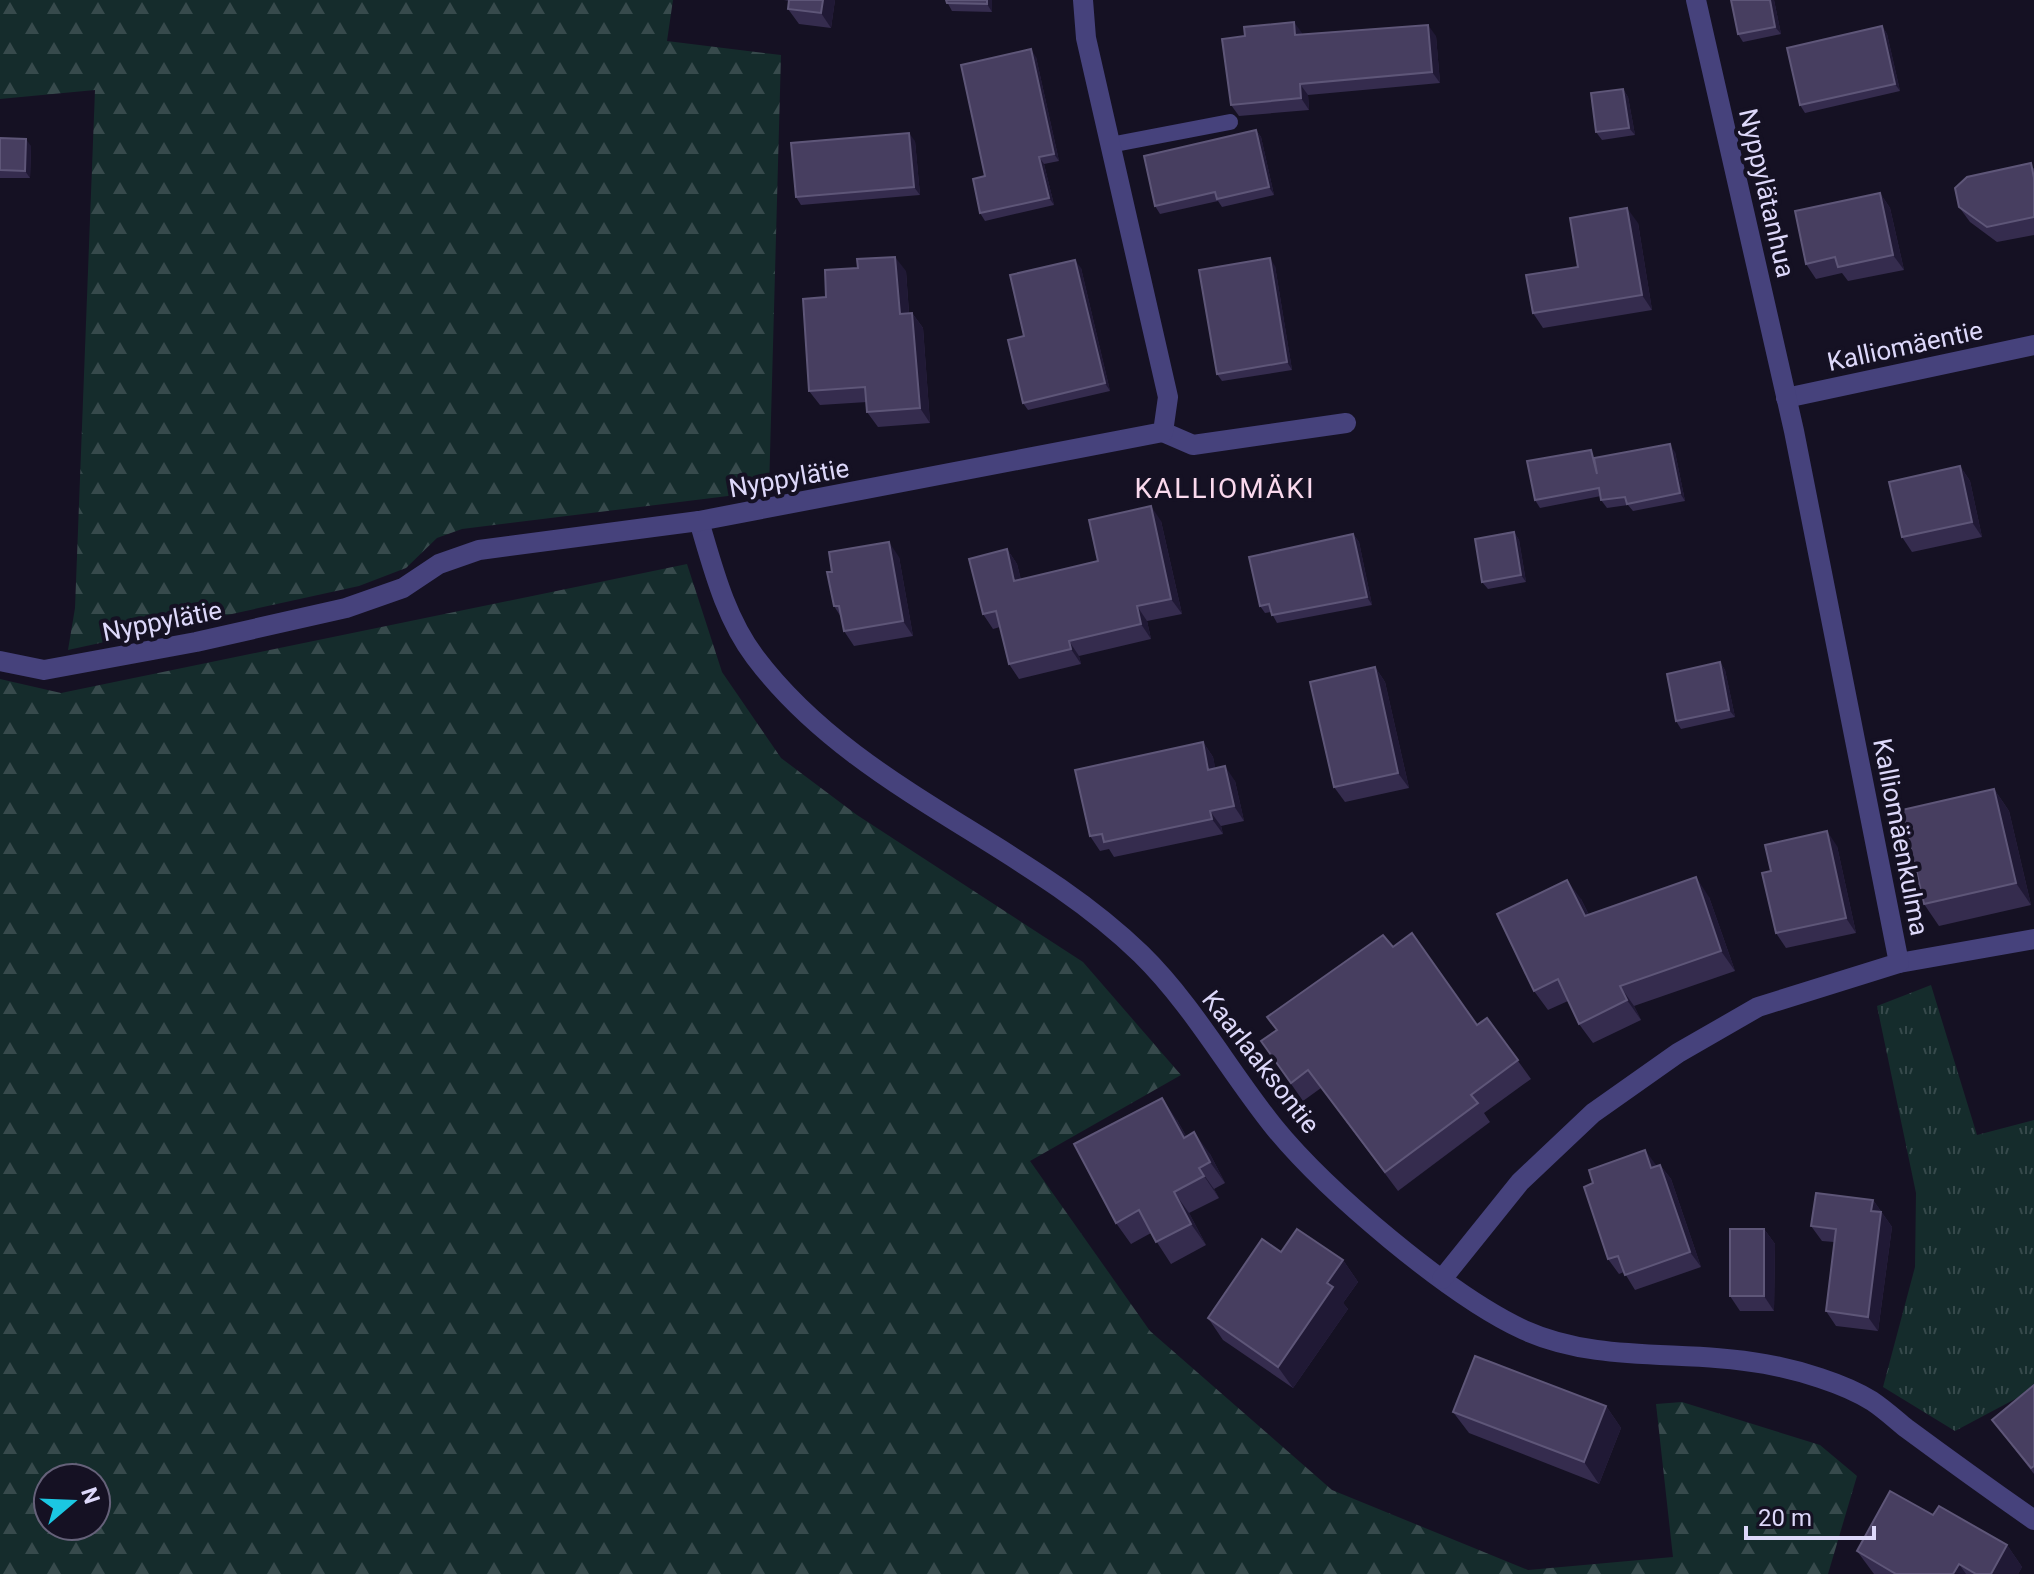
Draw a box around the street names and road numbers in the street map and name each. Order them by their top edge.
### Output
street label: Nyppylätanhua [1733,106,1801,280]
street label: Kalliomäentie [1825,315,1985,377]
street label: Nyppylätie [727,453,851,503]
street label: Nyppylätie [100,595,224,647]
street label: Kalliomäenkulma [1867,736,1935,938]
street label: Kaarlaaksontie [1196,985,1326,1139]

